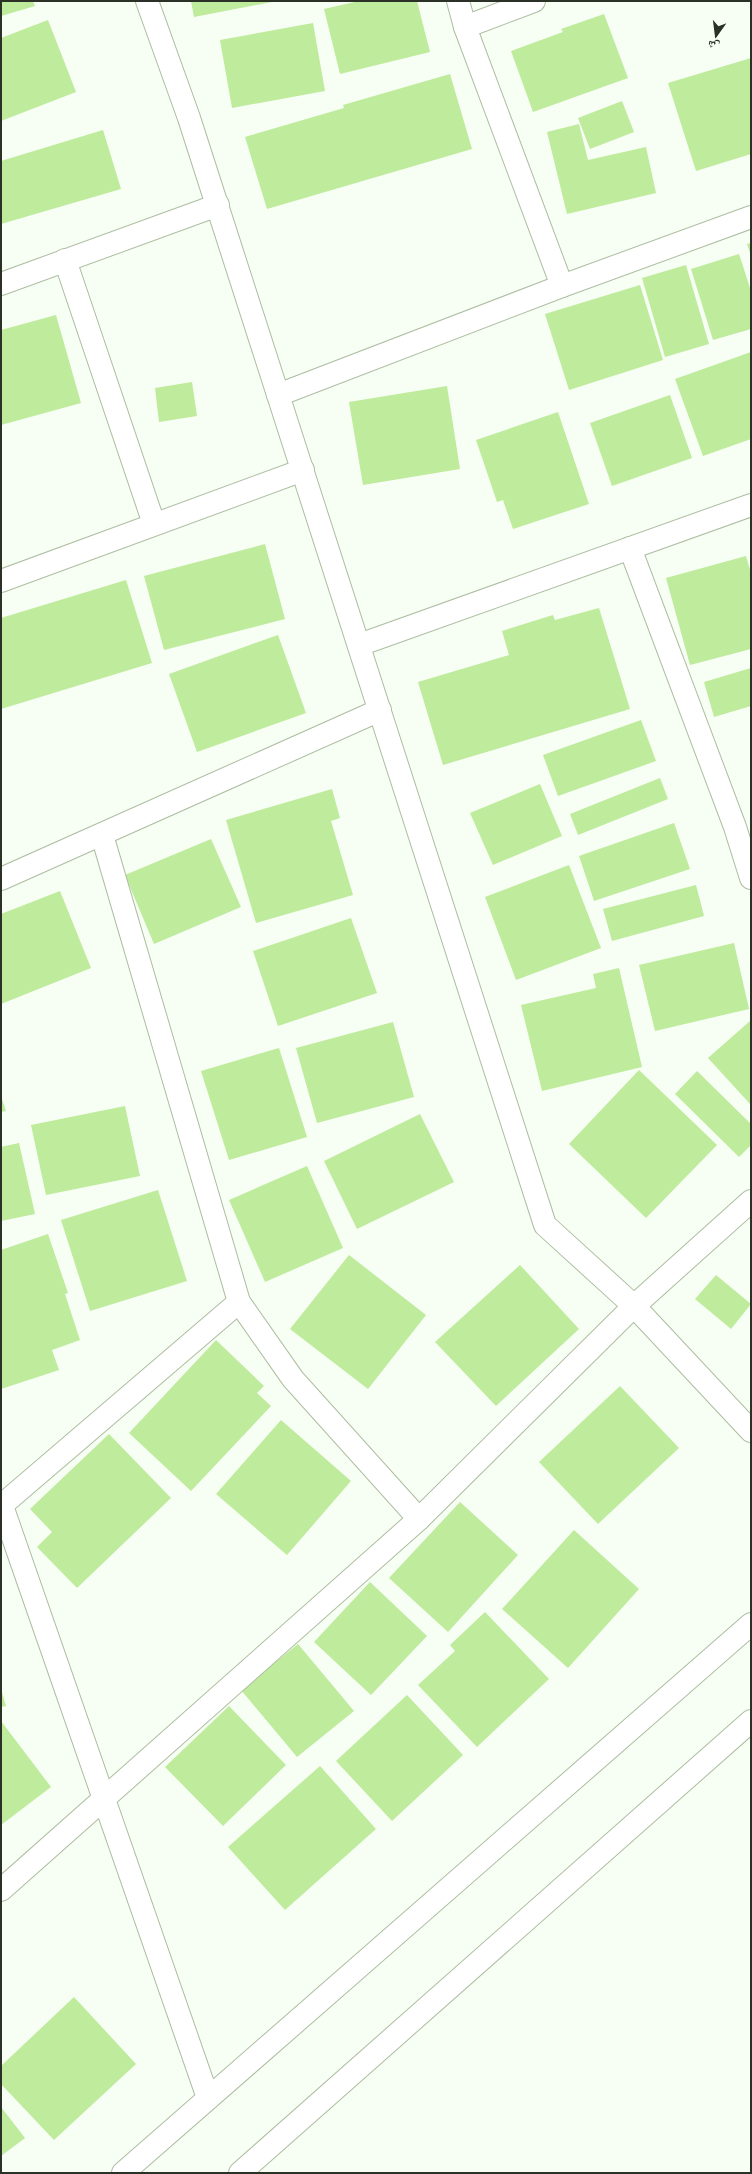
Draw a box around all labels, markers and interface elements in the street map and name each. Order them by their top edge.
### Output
north arrow [696,16,736,56]
text: ش [706,36,721,53]

